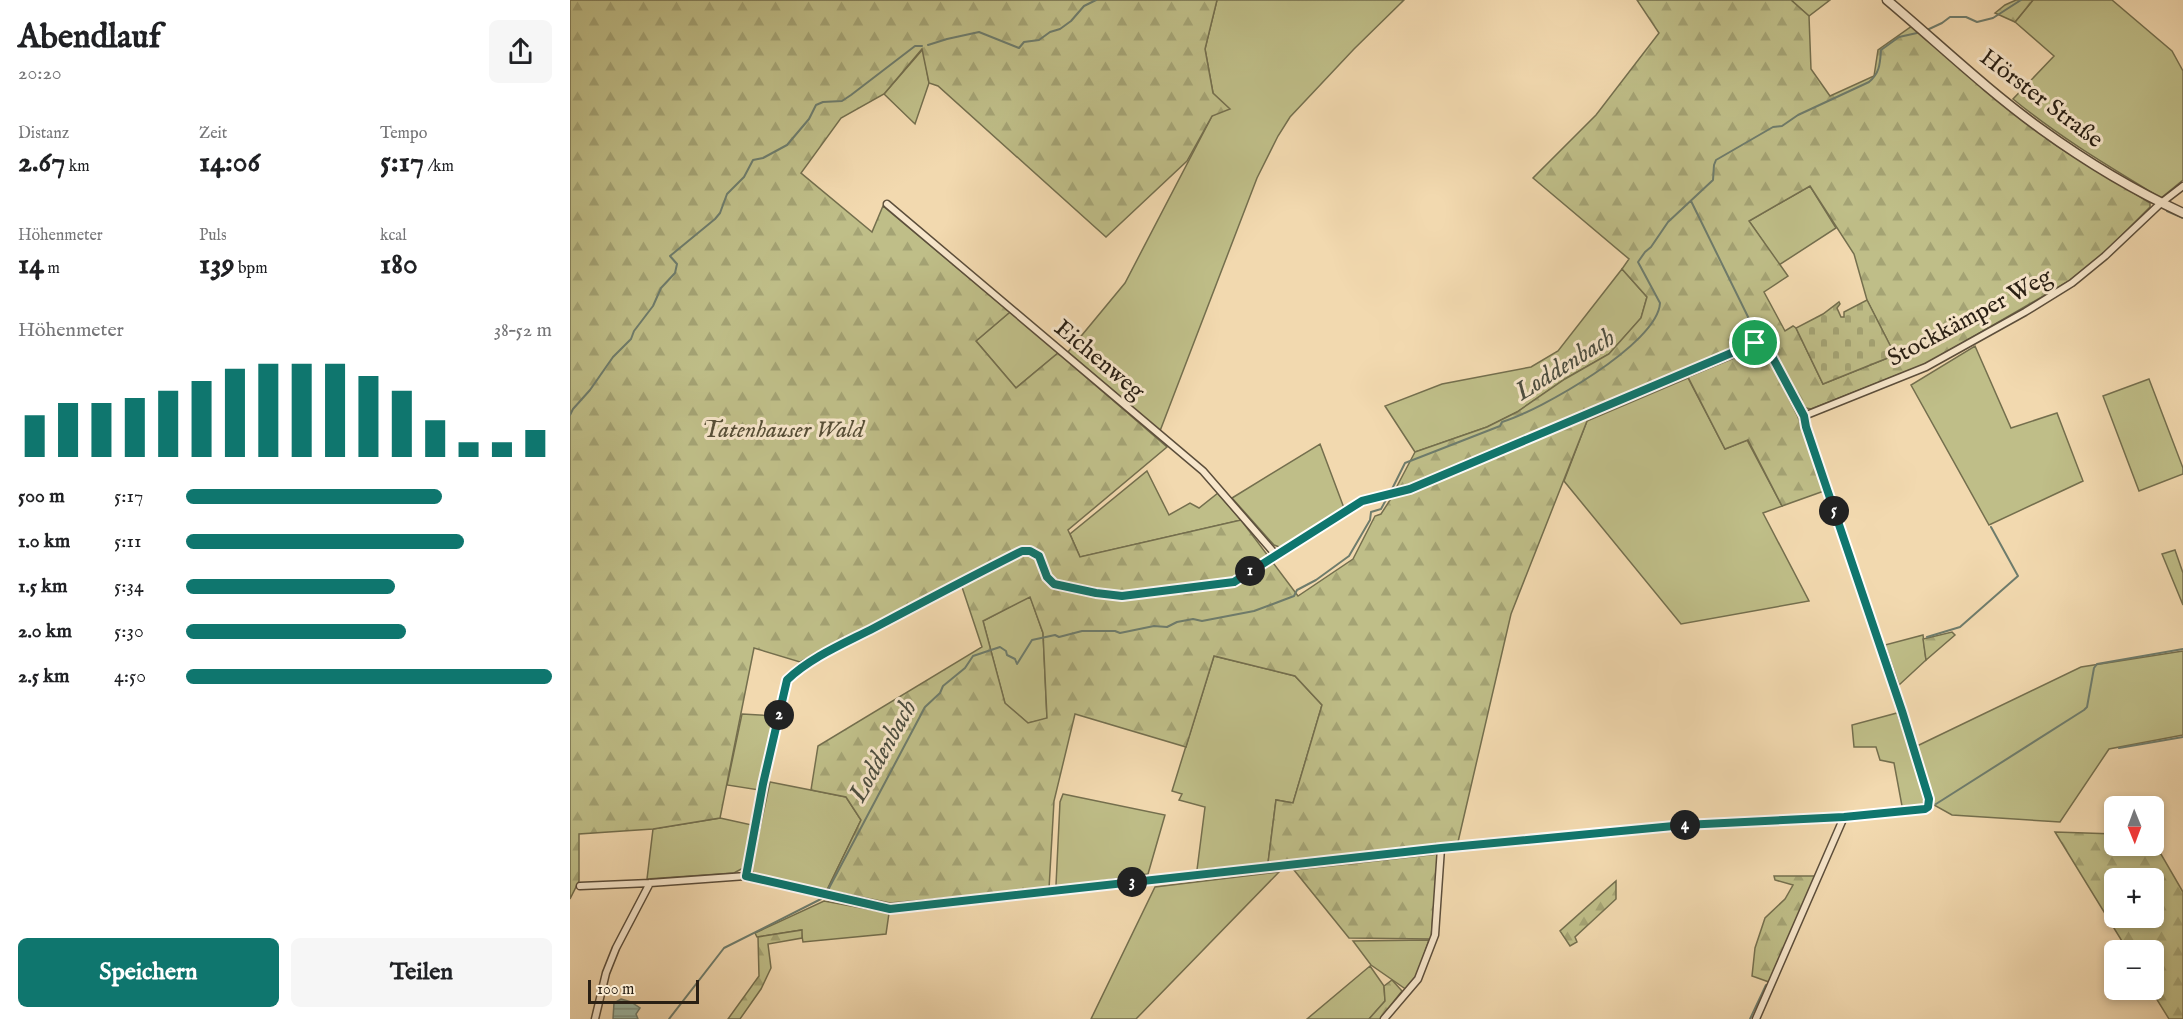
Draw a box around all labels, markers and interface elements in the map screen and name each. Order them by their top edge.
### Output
text: Abendlauf [18,17,161,59]
button: share [489,20,552,83]
street label: Hörster Straße [1973,42,2109,156]
text: 20:20 [18,61,62,86]
text: Distanz [18,124,69,144]
text: Zeit [199,124,227,144]
text: Tempo [380,124,427,144]
text: 2.67 [18,144,65,182]
text: 14:06 [199,144,260,182]
text: 5:17 [380,144,424,182]
text: km [65,157,90,177]
text: /km [424,157,454,177]
text: Höhenmeter [18,226,103,246]
text: Puls [199,226,227,246]
text: kcal [380,226,407,246]
text: 14 [18,246,44,284]
text: 139 [199,246,234,284]
text: 180 [380,246,418,284]
text: m [44,259,60,279]
text: bpm [234,259,268,279]
street label: Stockkämper Weg [1882,261,2059,374]
street label: Eichenweg [1047,313,1152,408]
pin [1729,317,1780,368]
text: Höhenmeter [18,318,124,343]
text: 38–52 m [494,318,552,343]
water label: Loddenbach [1508,321,1621,409]
icon: arrive [1738,326,1771,359]
park label: Tatenhauser Wald [702,415,866,446]
text: 500 m [18,484,65,509]
text: 5:17 [114,484,143,509]
pin: 5 [1819,496,1849,526]
text: 5 [1831,501,1837,521]
text: 1.0 km [18,529,70,554]
text: 5:11 [114,529,141,554]
pin: 1 [1235,556,1265,586]
text: 1 [1247,561,1253,581]
text: 1.5 km [18,574,68,599]
text: 5:34 [114,574,144,599]
text: 2.0 km [18,619,72,644]
text: 5:30 [114,619,144,644]
text: 2.5 km [18,664,69,689]
text: 4:50 [114,664,146,689]
water label: Loddenbach [841,694,925,809]
pin: 2 [764,700,794,730]
text: 2 [775,705,783,725]
north arrow [2104,796,2164,856]
map controls [2104,796,2164,1000]
pin: 4 [1670,810,1700,840]
text: 4 [1681,815,1689,835]
pin: 3 [1117,867,1147,897]
button: + [2104,868,2164,928]
text: 3 [1129,872,1135,892]
button: Speichern [18,938,279,1007]
button: Teilen [291,938,552,1007]
button: − [2104,940,2164,1000]
scale bar [588,977,699,1004]
text: 100 m [597,980,634,1000]

